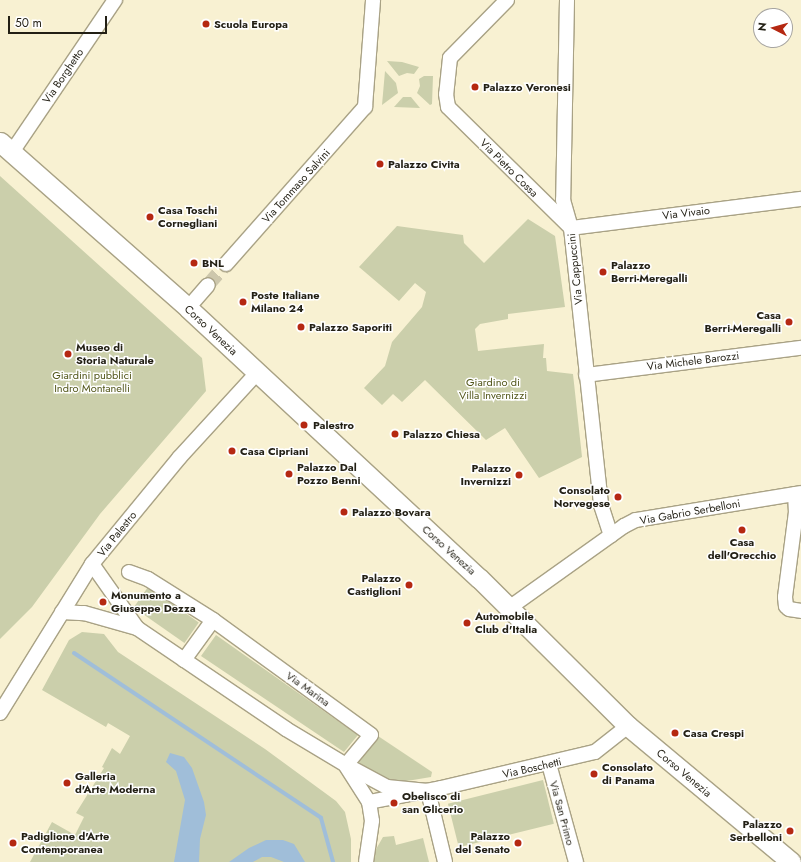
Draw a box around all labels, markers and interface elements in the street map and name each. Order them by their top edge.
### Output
scale bar [10,8,109,34]
north arrow [753,8,793,48]
text: 50 m [15,14,42,32]
place label: Scuola Europa [214,17,288,31]
marker: Scuola Europa [201,19,211,29]
text: N [754,22,770,32]
street label: Via Borghetto [40,46,86,106]
place label: Palazzo Veronesi [483,80,571,94]
marker: Palazzo Veronesi [470,82,480,92]
street label: Via Pietro Cossa [477,136,541,200]
street label: Via Tommaso Salvini [259,146,333,226]
place label: Palazzo Civita [388,157,460,171]
marker: Palazzo Civita [375,159,385,169]
place label: Casa Toschi Cornegliani [158,204,217,230]
street label: Via Vivaio [661,204,711,222]
marker: Casa Toschi Cornegliani [145,212,155,222]
street label: Via Cappuccini [565,233,585,305]
place label: BNL [202,256,224,270]
marker: BNL [189,258,199,268]
place label: Palazzo Berri-Meregalli [611,259,688,285]
marker: Palazzo Berri-Meregalli [598,267,608,277]
place label: Poste Italiane Milano 24 [251,289,320,315]
marker: Poste Italiane Milano 24 [238,297,248,307]
street label: Corso Venezia [182,302,240,358]
place label: Casa Berri-Meregalli [704,309,781,335]
marker: Casa Berri-Meregalli [784,317,794,327]
place label: Palazzo Saporiti [309,320,392,334]
marker: Palazzo Saporiti [296,322,306,332]
place label: Museo di Storia Naturale [76,341,154,367]
marker: Museo di Storia Naturale [63,349,73,359]
street label: Via Michele Barozzi [646,349,740,373]
park label: Giardini pubblici Indro Montanelli [52,369,132,395]
park label: Giardino di Villa Invernizzi [459,376,527,402]
place label: Palestro [313,418,354,432]
marker: Palestro [298,419,310,431]
place label: Palazzo Chiesa [403,427,480,441]
marker: Palazzo Chiesa [390,429,400,439]
place label: Casa Cipriani [240,444,308,458]
marker: Casa Cipriani [227,446,237,456]
place label: Palazzo Dal Pozzo Benni [297,461,361,487]
place label: Palazzo Invernizzi [461,462,511,488]
marker: Palazzo Dal Pozzo Benni [284,469,294,479]
marker: Palazzo Invernizzi [514,470,524,480]
place label: Consolato Norvegese [554,484,610,510]
marker: Consolato Norvegese [613,492,623,502]
street label: Via Gabrio Serbelloni [639,497,741,527]
place label: Palazzo Bovara [352,505,431,519]
marker: Palazzo Bovara [339,507,349,517]
street label: Via Palestro [95,509,139,559]
street label: Corso Venezia [419,522,479,578]
marker: Casa dell'Orecchio [737,525,747,535]
place label: Casa dell'Orecchio [708,536,776,562]
place label: Palazzo Castiglioni [347,572,401,598]
marker: Palazzo Castiglioni [404,580,414,590]
place label: Monumento a Giuseppe Dezza [111,589,196,615]
marker: Monumento a Giuseppe Dezza [98,597,108,607]
place label: Automobile Club d'Italia [475,610,537,636]
marker: Automobile Club d'Italia [462,618,472,628]
street label: Via Marina [284,669,332,709]
place label: Casa Crespi [683,726,744,740]
marker: Casa Crespi [670,728,680,738]
street label: Corso Venezia [654,746,714,800]
street label: Via Boschetti [501,755,563,781]
place label: Consolato di Panama [602,761,655,787]
marker: Consolato di Panama [589,769,599,779]
place label: Galleria d'Arte Moderna [75,770,155,796]
marker: Galleria d'Arte Moderna [62,778,72,788]
street label: Via San Primo [547,779,577,847]
place label: Obelisco di san Glicerio [402,790,463,816]
marker: Obelisco di san Glicerio [389,798,399,808]
place label: Palazzo Serbelloni [729,818,782,844]
marker: Palazzo Serbelloni [785,826,795,836]
place label: Padiglione d'Arte Contemporanea [21,830,109,856]
place label: Palazzo del Senato [455,830,510,856]
marker: Padiglione d'Arte Contemporanea [8,838,18,848]
marker: Palazzo del Senato [513,838,523,848]

